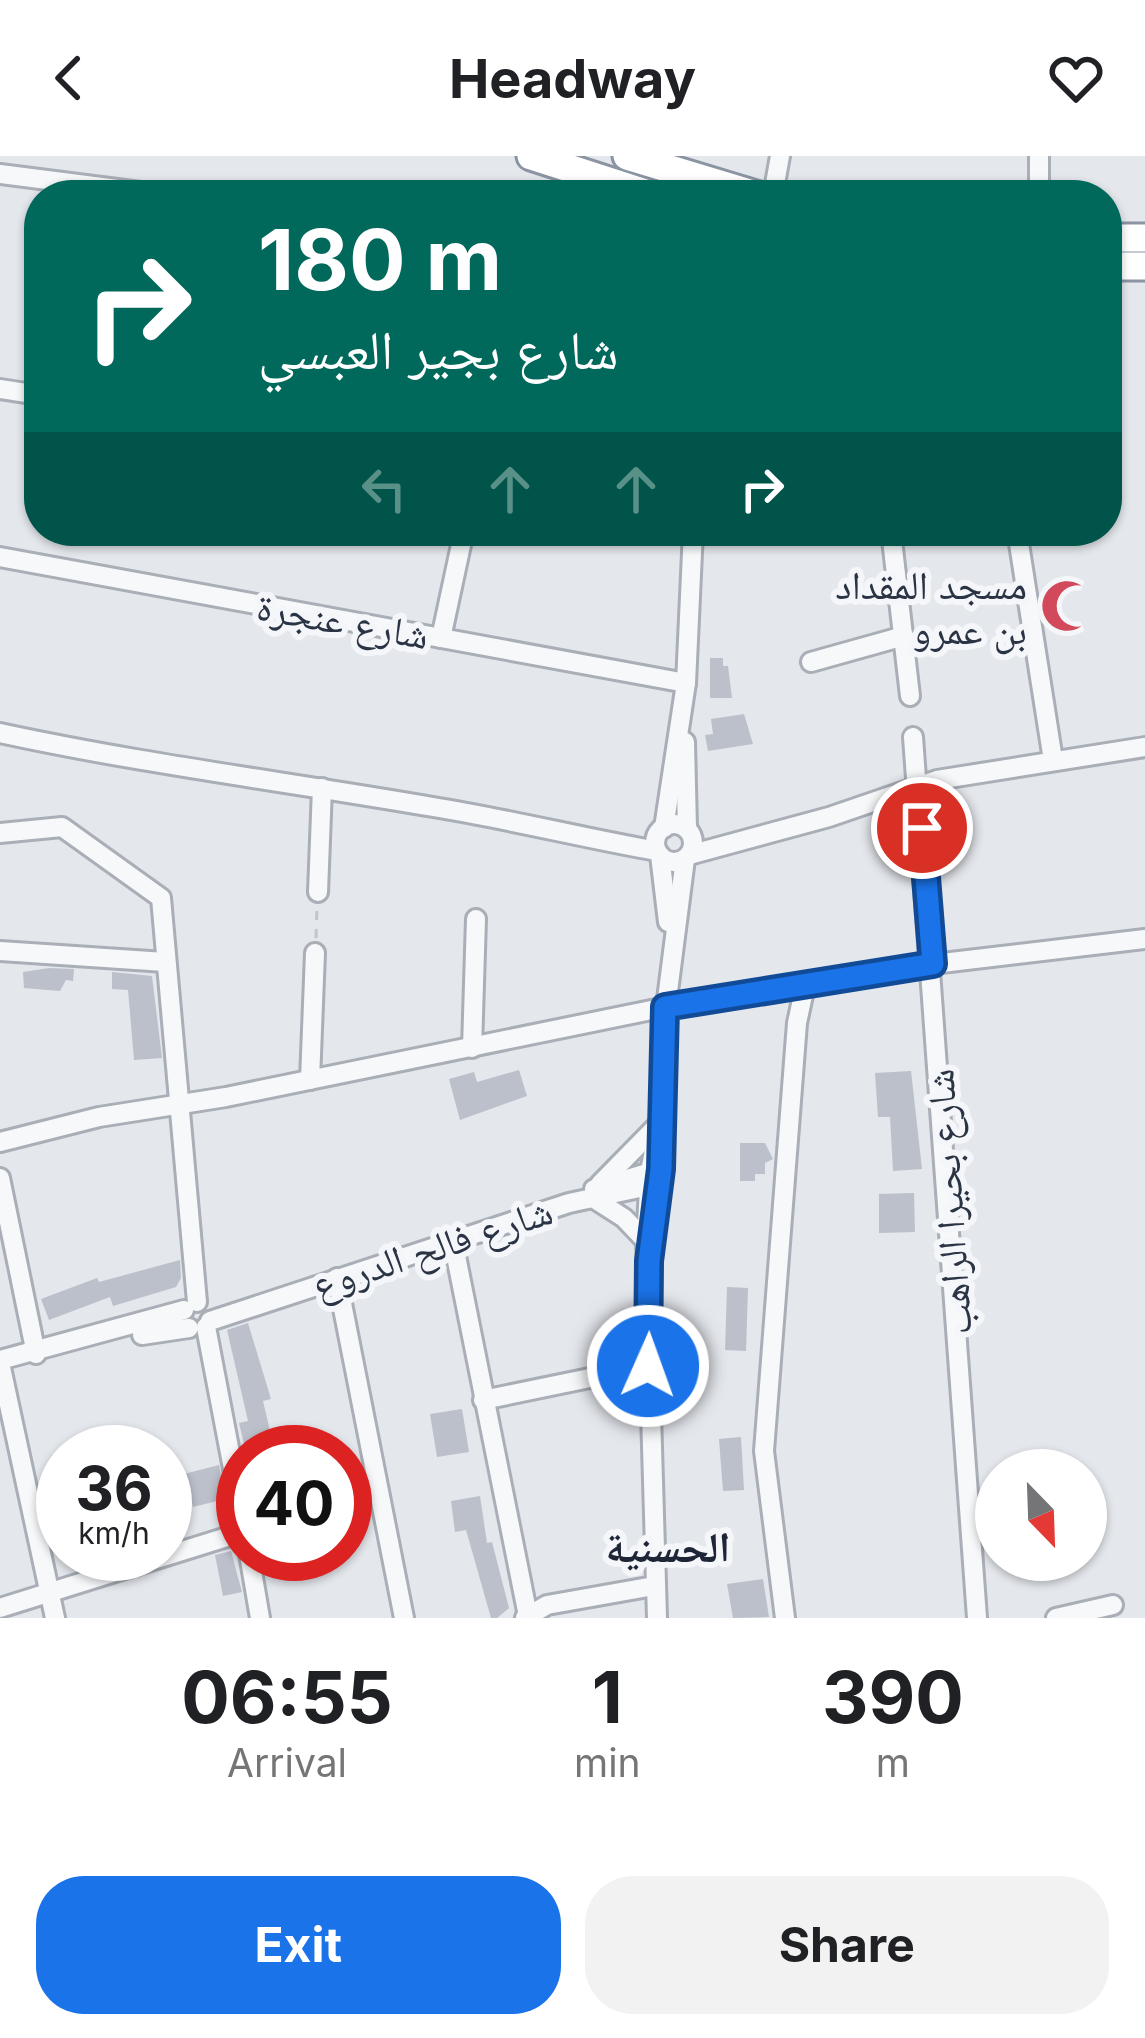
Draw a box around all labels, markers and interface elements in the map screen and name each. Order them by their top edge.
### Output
icon: back [36,45,102,111]
icon: heart [1043,45,1109,111]
text: Headway [449,46,696,111]
text: 180 m [258,209,502,310]
icon: right [60,228,216,384]
text: شارع بجير العبسي [258,317,618,382]
icon: left [351,456,417,522]
icon: ahead [477,456,543,522]
icon: ahead [603,456,669,522]
icon: right [729,456,795,522]
place label: مسجد المقداد بن عمرو [835,561,1027,655]
mosque icon: مسجد المقداد بن عمرو [1038,577,1096,635]
street label: شارع عنجرة [253,582,433,660]
pin [871,777,973,879]
icon: arrive [889,795,955,861]
street label: شارع بحيرا الراهب [915,1067,983,1336]
street label: شارع فالح الدروع [306,1186,559,1311]
position arrow [585,1303,711,1429]
speed limit sign: 40 [216,1425,372,1581]
north arrow [975,1449,1107,1581]
map controls [975,1449,1107,1581]
text: 36 [75,1452,153,1524]
text: km/h [78,1515,150,1551]
district label: الحسنية [606,1521,730,1572]
text: 06:55 [181,1653,393,1740]
text: 1 [592,1653,623,1740]
text: 390 [822,1653,964,1740]
text: Arrival [227,1739,347,1786]
text: min [574,1739,641,1786]
text: m [876,1739,910,1786]
button: Exit [36,1876,561,2014]
button: Share [585,1876,1109,2014]

